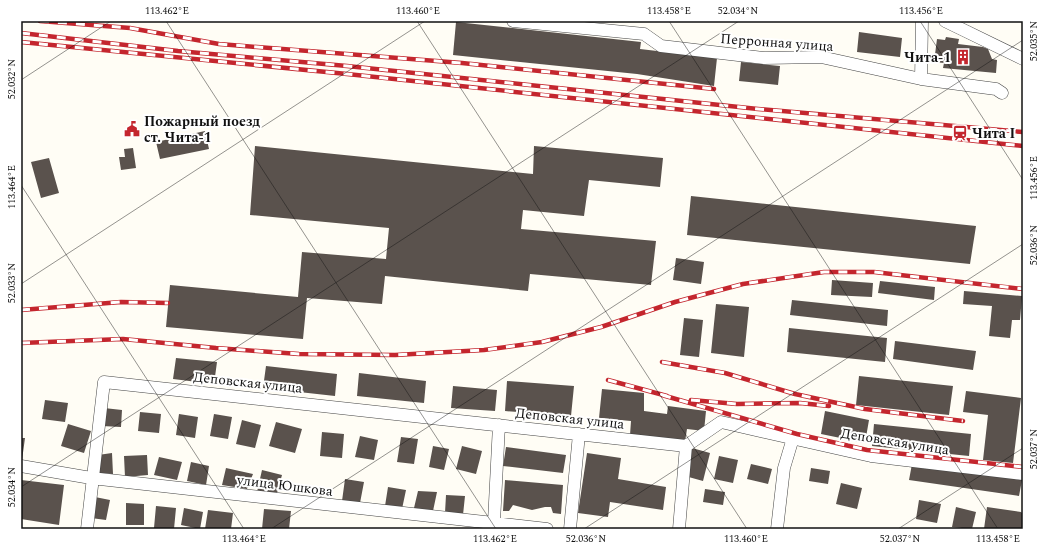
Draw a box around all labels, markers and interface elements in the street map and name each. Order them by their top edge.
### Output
text: 113.462°E [145,3,189,19]
text: 113.460°E [396,3,440,19]
text: 113.458°E [647,3,691,19]
text: 52.034°N [718,3,758,19]
text: 113.456°E [899,3,943,19]
text: 52.035°N [1026,21,1042,61]
street label: Перронная улица [720,28,834,57]
place label: Чита-1 [904,47,951,68]
building icon: Чита-1 [954,48,972,66]
text: 52.032°N [4,59,20,99]
place label: Пожарный поезд ст. Чита-1 [144,111,260,148]
public building icon: Пожарный поезд ст. Чита-1 [123,120,141,138]
place label: Чита I [972,123,1016,144]
station icon: Чита I [951,124,969,142]
text: 113.456°E [1026,156,1042,200]
text: 113.464°E [4,165,20,209]
text: 52.036°N [1026,225,1042,265]
text: 52.033°N [4,263,20,303]
street label: Деповская улица [192,366,304,399]
street label: Деповская улица [514,402,626,435]
street label: Деповская улица [839,423,951,460]
text: 52.037°N [1026,429,1042,469]
text: 52.034°N [4,467,20,507]
street label: улица Юшкова [235,469,334,502]
text: 113.464°E [222,531,266,547]
text: 113.462°E [473,531,517,547]
text: 52.036°N [566,531,606,547]
text: 113.460°E [724,531,768,547]
text: 52.037°N [880,531,920,547]
text: 113.458°E [976,531,1020,547]

